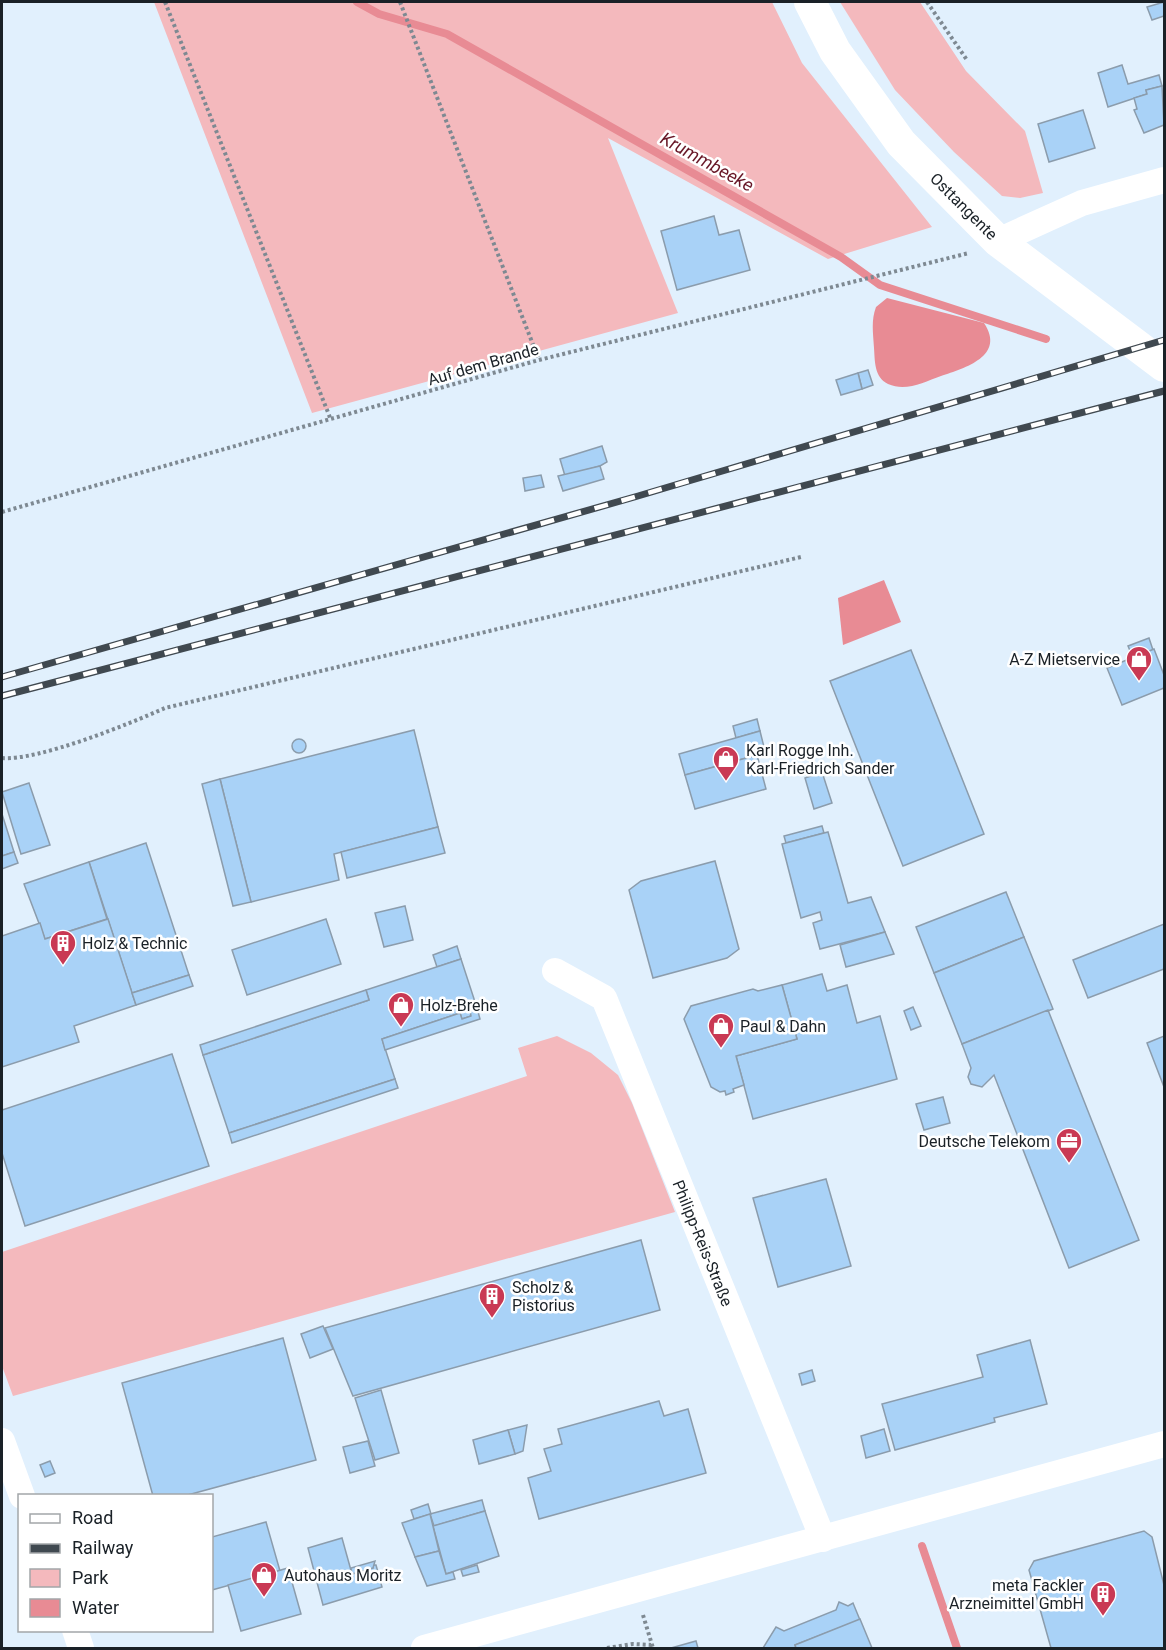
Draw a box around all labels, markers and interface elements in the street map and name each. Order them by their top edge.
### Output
water label: Krummbeeke [657,127,758,196]
street label: Osttangente [926,169,1001,244]
street label: Auf dem Brande [426,340,541,389]
shop icon: A-Z Mietservice [1124,644,1154,682]
place label: A-Z Mietservice [1009,650,1120,669]
place label: Karl Rogge Inh. Karl-Friedrich Sander [746,741,895,778]
shop icon: Karl Rogge Inh. Karl-Friedrich Sander [711,744,741,782]
building icon: Holz & Technic [48,928,78,966]
place label: Holz & Technic [82,934,188,953]
shop icon: Holz-Brehe [386,990,416,1028]
place label: Holz-Brehe [420,996,498,1015]
shop icon: Paul & Dahn [706,1011,736,1049]
place label: Paul & Dahn [740,1017,826,1036]
office icon: Deutsche Telekom [1054,1126,1084,1164]
place label: Deutsche Telekom [918,1132,1050,1151]
street label: Philipp-Reis-Straße [669,1177,737,1309]
place label: Scholz & Pistorius [512,1278,575,1315]
building icon: Scholz & Pistorius [477,1281,507,1319]
legend [18,1494,213,1632]
text: Road [72,1507,113,1528]
text: Railway [72,1537,134,1558]
shop icon: Autohaus Moritz [249,1560,279,1598]
place label: Autohaus Moritz [284,1566,402,1585]
text: Park [72,1567,109,1588]
place label: meta Fackler Arzneimittel GmbH [949,1576,1085,1613]
building icon: meta Fackler Arzneimittel GmbH [1088,1579,1118,1617]
text: Water [72,1597,119,1618]

